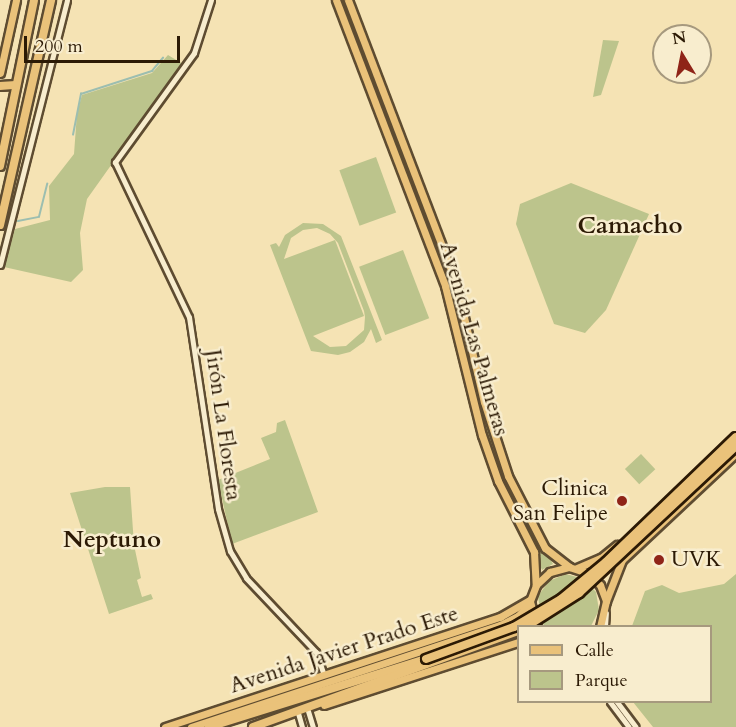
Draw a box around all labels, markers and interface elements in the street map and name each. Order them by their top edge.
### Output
scale bar [27,24,183,62]
north arrow [652,24,712,84]
text: N [670,26,688,50]
text: 200 m [35,34,83,59]
district label: Camacho [577,212,683,240]
street label: Avenida Las Palmeras [434,239,514,439]
street label: Jirón La Floresta [199,348,247,502]
place label: Clinica San Felipe [513,475,608,526]
marker: Clinica San Felipe [613,492,631,510]
district label: Neptuno [63,526,161,554]
place label: UVK [671,547,721,573]
marker: UVK [652,553,666,567]
street label: Avenida Javier Prado Este [226,601,462,699]
legend [517,625,712,703]
text: Calle [575,638,614,663]
text: Parque [575,668,628,693]

